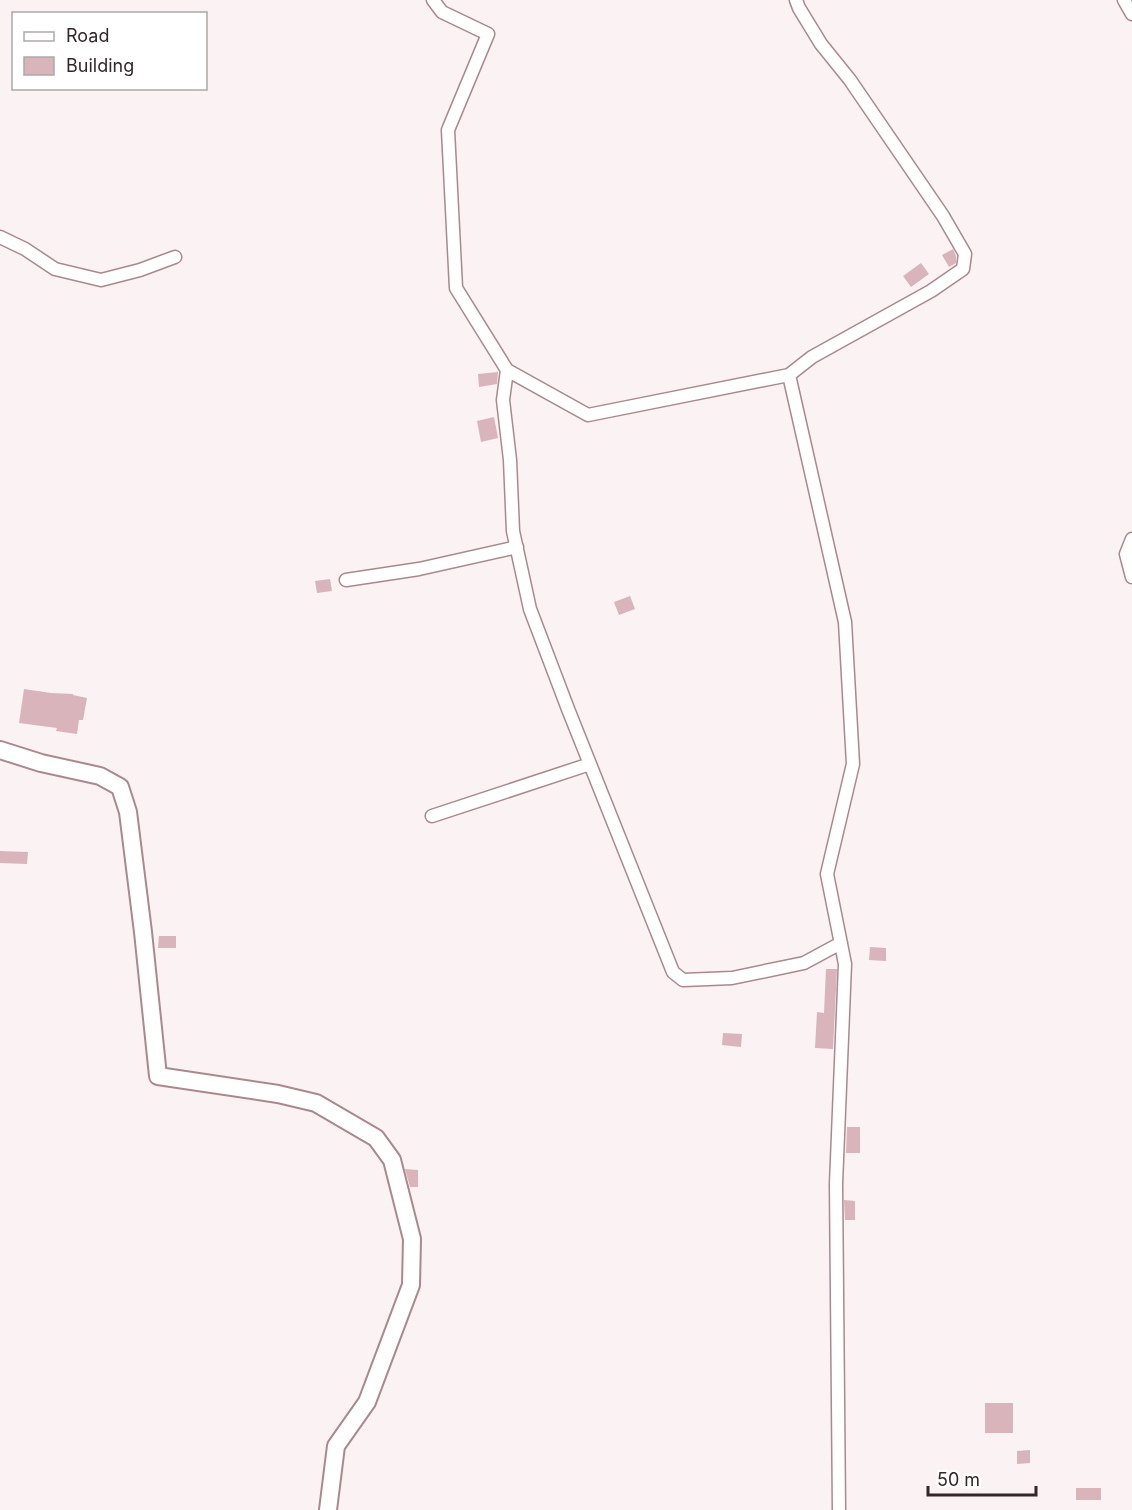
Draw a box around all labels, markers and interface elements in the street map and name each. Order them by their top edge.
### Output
legend [12,12,207,90]
text: Road [66,25,109,46]
text: Building [66,55,134,76]
scale bar [928,1459,1036,1497]
text: 50 m [937,1469,980,1490]

